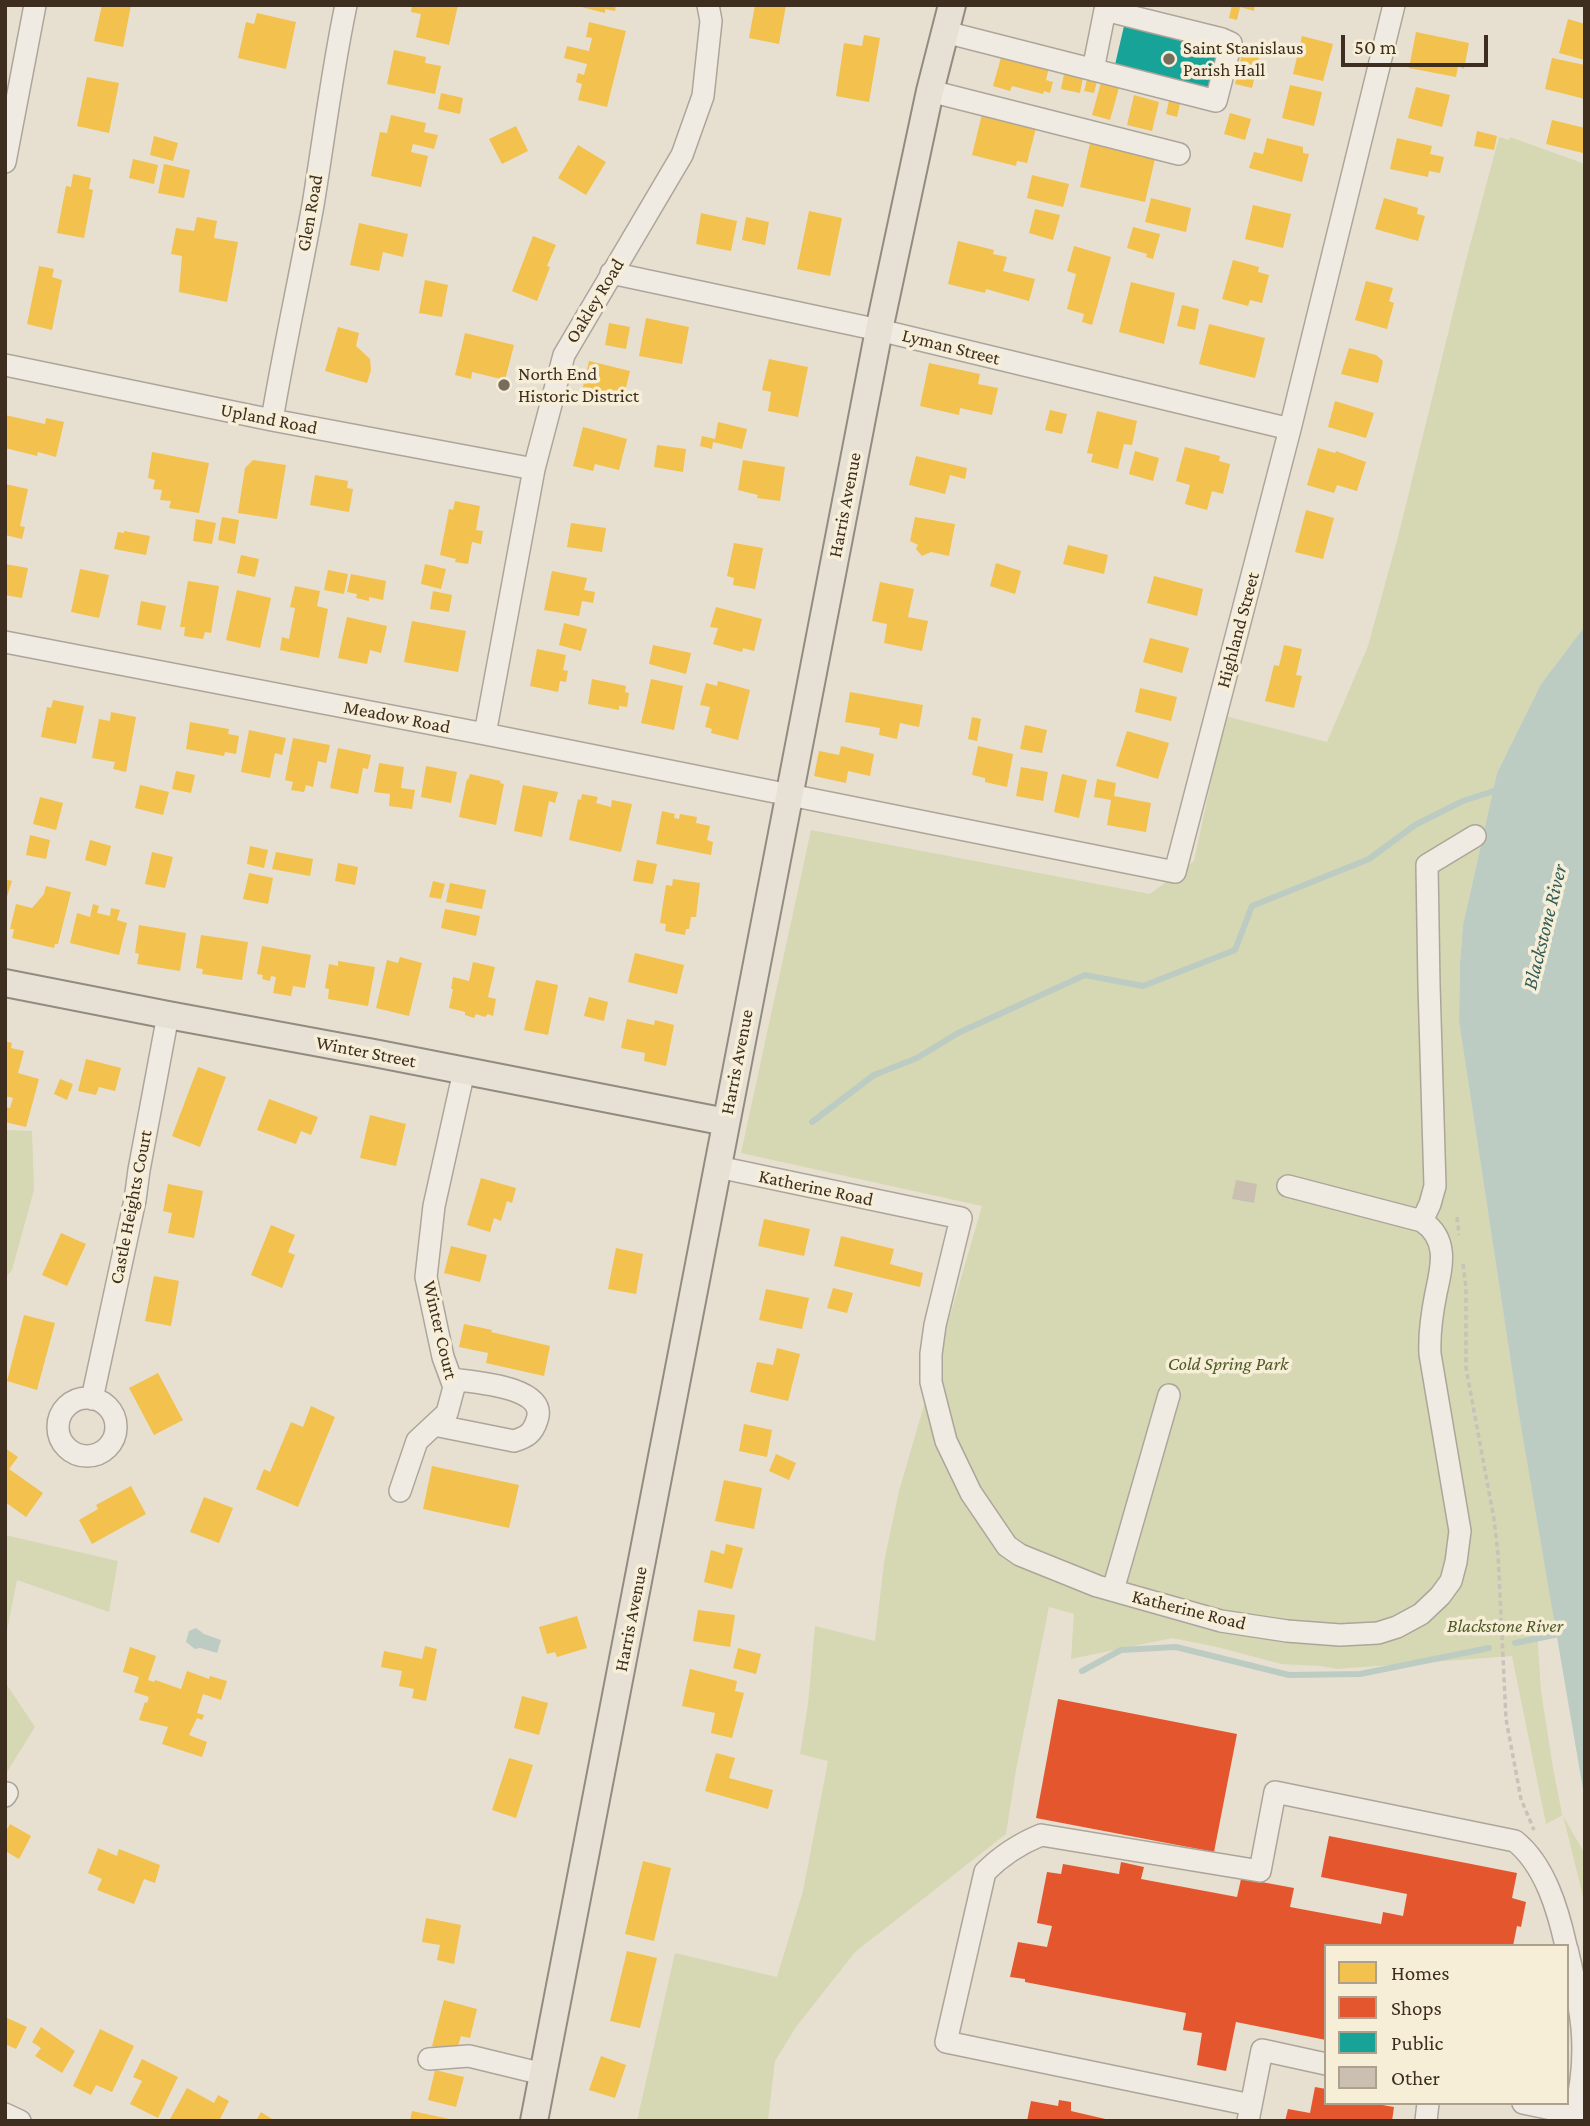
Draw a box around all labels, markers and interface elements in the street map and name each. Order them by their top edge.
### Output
scale bar [1345,21,1492,65]
text: 50 m [1354,35,1397,59]
place label: Saint Stanislaus Parish Hall [1183,37,1304,81]
marker: Saint Stanislaus Parish Hall [1161,51,1177,67]
street label: Glen Road [292,173,328,253]
street label: Oakley Road [561,255,629,347]
street label: Lyman Street [900,324,1002,370]
place label: North End Historic District [518,363,639,407]
marker: North End Historic District [496,377,512,393]
street label: Upland Road [219,398,319,440]
street label: Harris Avenue [824,450,866,560]
street label: Highland Street [1212,570,1264,690]
street label: Meadow Road [342,695,452,739]
water label: Blackstone River [1517,862,1573,992]
street label: Harris Avenue [716,1007,758,1117]
street label: Winter Street [314,1031,418,1073]
street label: Castle Heights Court [105,1128,157,1286]
street label: Katherine Road [757,1165,875,1211]
street label: Winter Court [418,1278,462,1382]
park label: Cold Spring Park [1168,1353,1288,1375]
street label: Harris Avenue [610,1564,652,1674]
street label: Katherine Road [1130,1585,1248,1635]
park label: Blackstone River [1447,1615,1563,1637]
legend [1324,1944,1569,2105]
text: Homes [1391,1961,1450,1985]
text: Shops [1391,1996,1442,2020]
text: Public [1391,2031,1443,2055]
text: Other [1391,2066,1440,2090]

